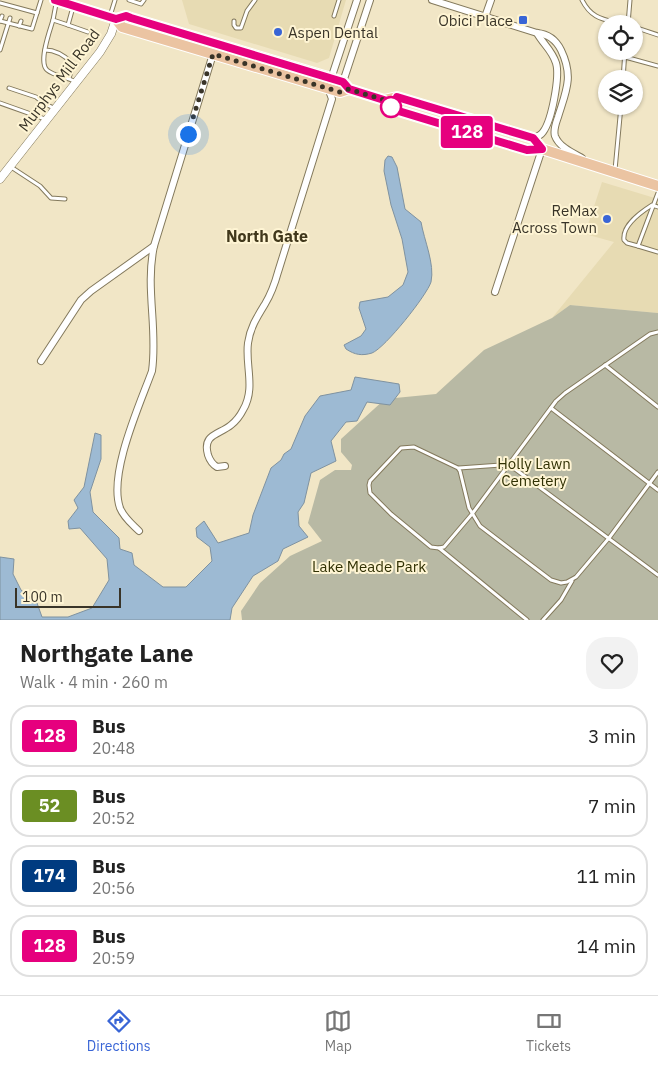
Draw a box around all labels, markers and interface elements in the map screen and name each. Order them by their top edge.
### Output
place label: Obici Place [438,11,513,30]
marker: Obici Place [517,14,529,26]
map controls [598,15,643,115]
button: locate [598,15,643,60]
place label: Aspen Dental [288,23,378,42]
street label: Murphys Mill Road [14,25,104,135]
marker: Aspen Dental [272,26,284,38]
button: layers [598,70,643,115]
unlabelled marker [380,96,402,118]
line badge: 128 [438,116,496,148]
text: 128 [451,120,483,143]
your location [176,122,201,147]
place label: ReMax Across Town [512,201,597,237]
marker: ReMax Across Town [601,213,613,225]
district label: North Gate [226,226,308,246]
park label: Holly Lawn Cemetery [497,454,571,490]
park label: Lake Meade Park [312,557,426,576]
scale bar [15,585,121,608]
text: 100 m [22,588,63,606]
text: Northgate Lane [20,637,193,669]
button: heart [586,637,638,689]
text: Walk · 4 min · 260 m [20,672,168,692]
text: Bus [92,714,126,738]
text: 128 [33,724,66,747]
text: 3 min [588,724,636,748]
text: 20:48 [92,738,135,758]
text: Bus [92,784,126,808]
text: 52 [39,794,60,817]
text: 7 min [588,794,636,818]
text: 20:52 [92,808,135,828]
text: Bus [92,854,126,878]
text: 174 [33,864,66,887]
text: 11 min [577,864,636,888]
text: 20:56 [92,878,135,898]
text: Bus [92,924,126,948]
text: 128 [33,934,66,957]
text: 14 min [577,934,636,958]
text: 20:59 [92,948,135,968]
tab: Directions [87,1007,151,1055]
tab: Map [324,1007,352,1055]
tab: Tickets [526,1007,571,1055]

